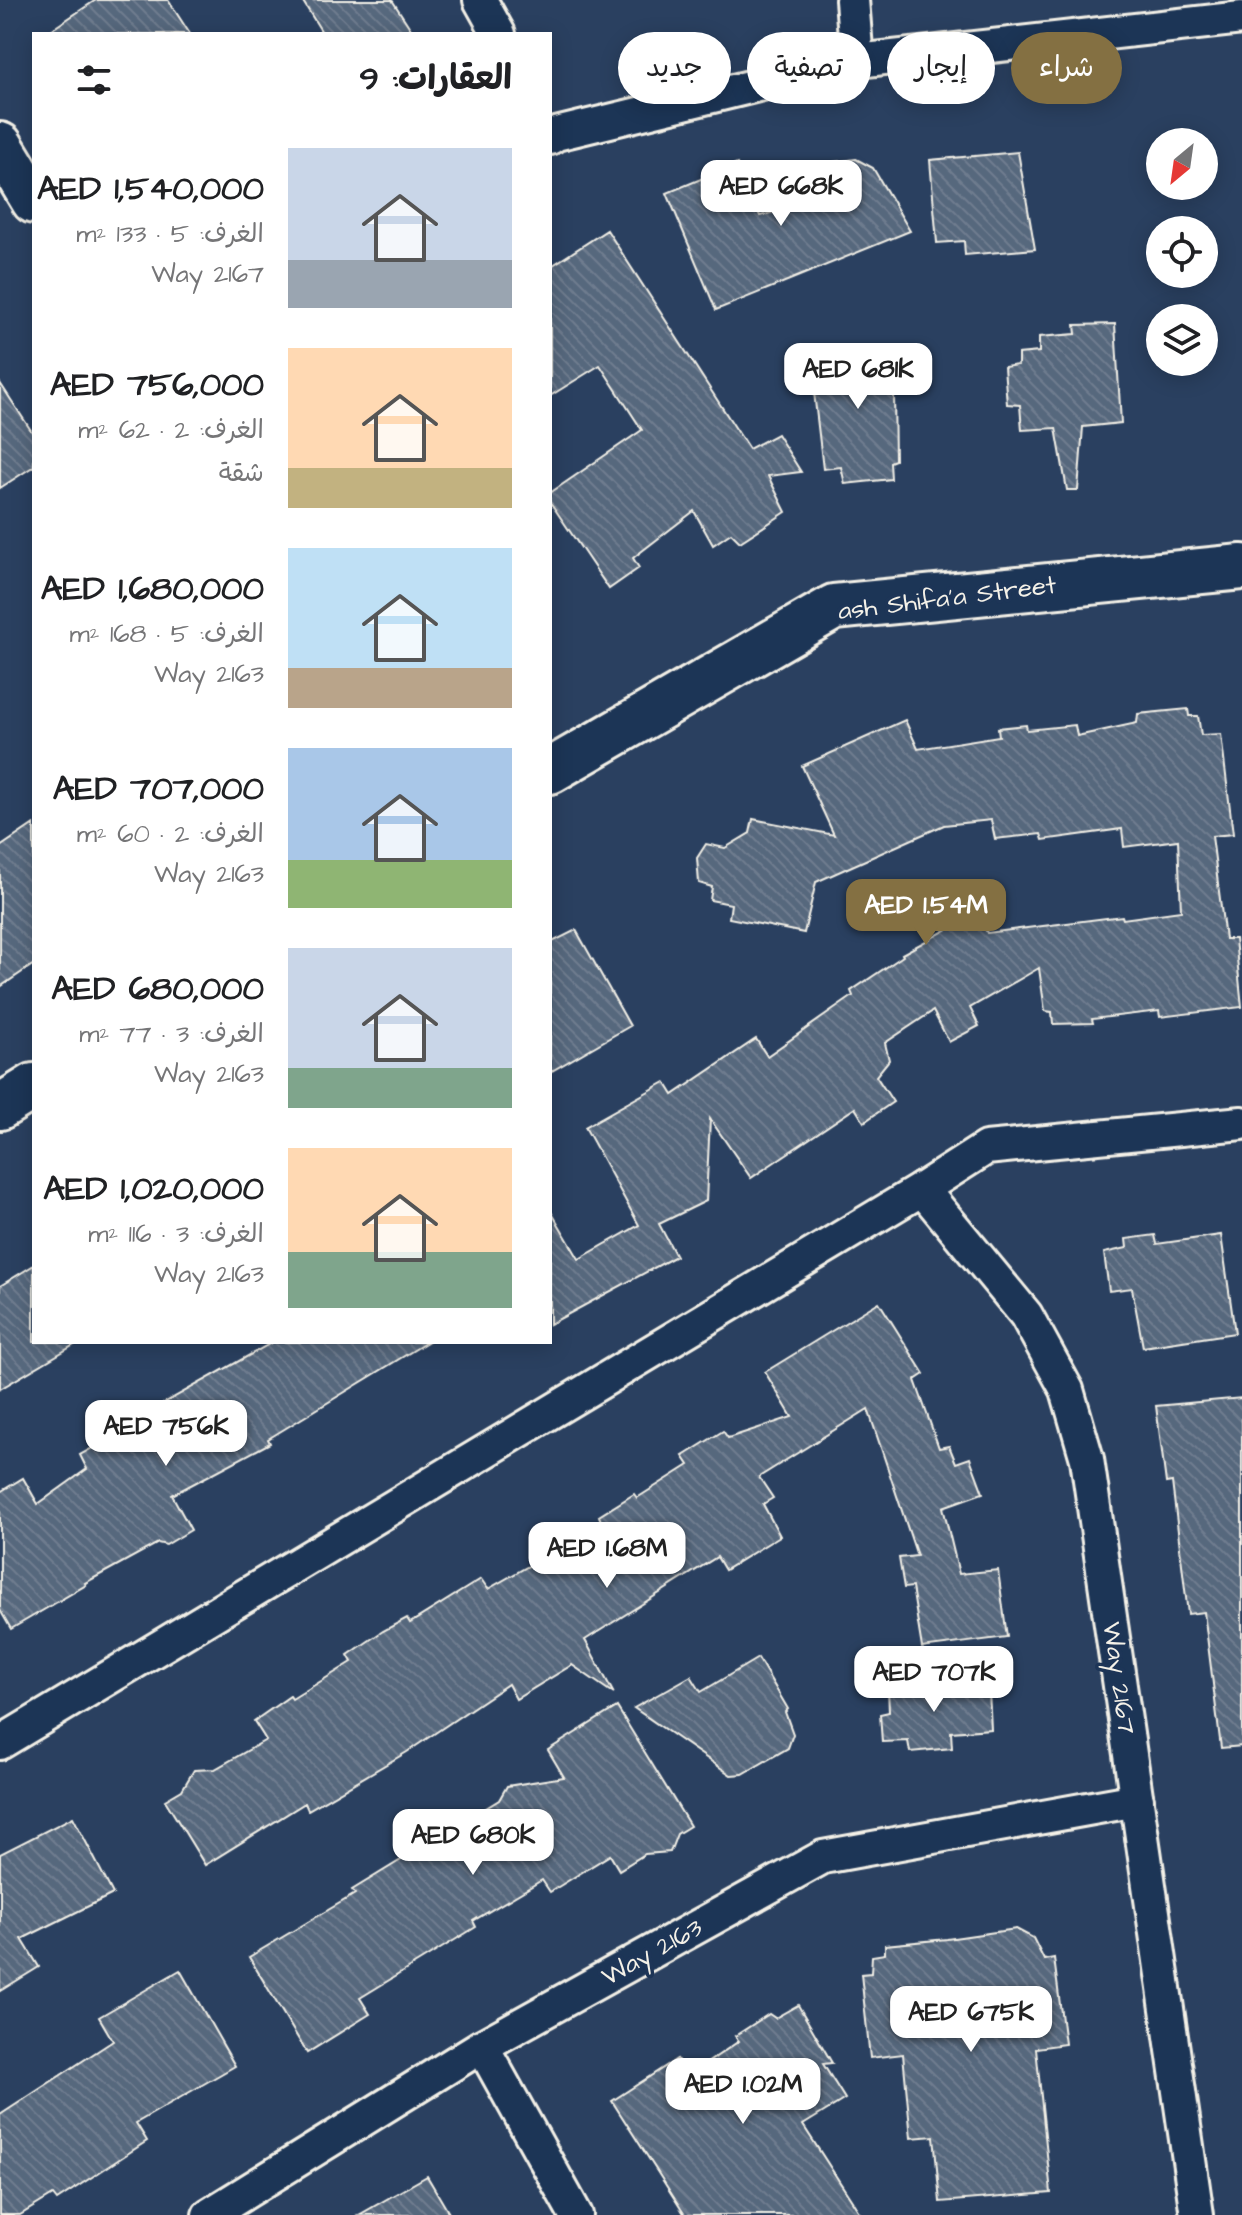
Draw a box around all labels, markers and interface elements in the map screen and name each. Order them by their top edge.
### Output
chip: جديد [618,32,731,104]
chip: تصفية [747,32,871,104]
chip: إيجار [887,32,995,104]
chip: شراء [1011,32,1122,104]
text: العقارات: 9 [359,55,512,103]
icon: filters [72,58,116,102]
north arrow [1146,128,1218,200]
map controls [1146,128,1218,376]
pin: AED 668K [698,160,864,228]
text: AED 1,540,000 [37,165,264,213]
text: AED 668K [719,168,843,204]
icon: home [352,180,448,276]
text: الغرف: 5 · 133 m² [76,216,264,252]
button: locate [1146,216,1218,288]
text: Way 2167 [151,256,264,292]
button: layers [1146,304,1218,376]
pin: AED 681K [775,343,941,411]
text: AED 681K [802,351,914,387]
text: AED 756,000 [50,361,264,409]
icon: home [352,380,448,476]
text: الغرف: 2 · 62 m² [78,412,264,448]
text: شقة [219,455,264,491]
text: AED 1,680,000 [41,565,264,613]
street label: ash Shifa'a Street [836,567,1059,629]
icon: home [352,580,448,676]
text: الغرف: 5 · 168 m² [69,616,264,652]
text: Way 2163 [154,656,264,692]
text: AED 707,000 [53,765,264,813]
icon: home [352,780,448,876]
text: الغرف: 2 · 60 m² [77,816,264,852]
text: Way 2163 [154,856,264,892]
pin: AED 1.54M [834,879,1018,947]
text: AED 1.54M [864,887,988,923]
text: AED 680,000 [51,965,264,1013]
icon: home [352,980,448,1076]
text: الغرف: 3 · 77 m² [79,1016,264,1052]
text: Way 2163 [154,1056,264,1092]
text: AED 1,020,000 [43,1165,264,1213]
icon: home [352,1180,448,1276]
text: الغرف: 3 · 116 m² [88,1216,264,1252]
text: Way 2163 [154,1256,264,1292]
pin: AED 756K [83,1400,249,1468]
text: AED 756K [103,1408,229,1444]
pin: AED 1.68M [515,1522,699,1590]
text: AED 1.68M [547,1530,667,1566]
street label: Way 2167 [1091,1620,1145,1737]
pin: AED 707K [851,1646,1017,1714]
text: AED 707K [872,1654,996,1690]
pin: AED 680K [390,1809,556,1877]
text: AED 680K [411,1817,535,1853]
street label: Way 2163 [595,1910,710,1996]
pin: AED 675K [888,1986,1054,2054]
text: AED 675K [908,1994,1034,2030]
pin: AED 1.02M [651,2058,835,2126]
text: AED 1.02M [683,2066,803,2102]

